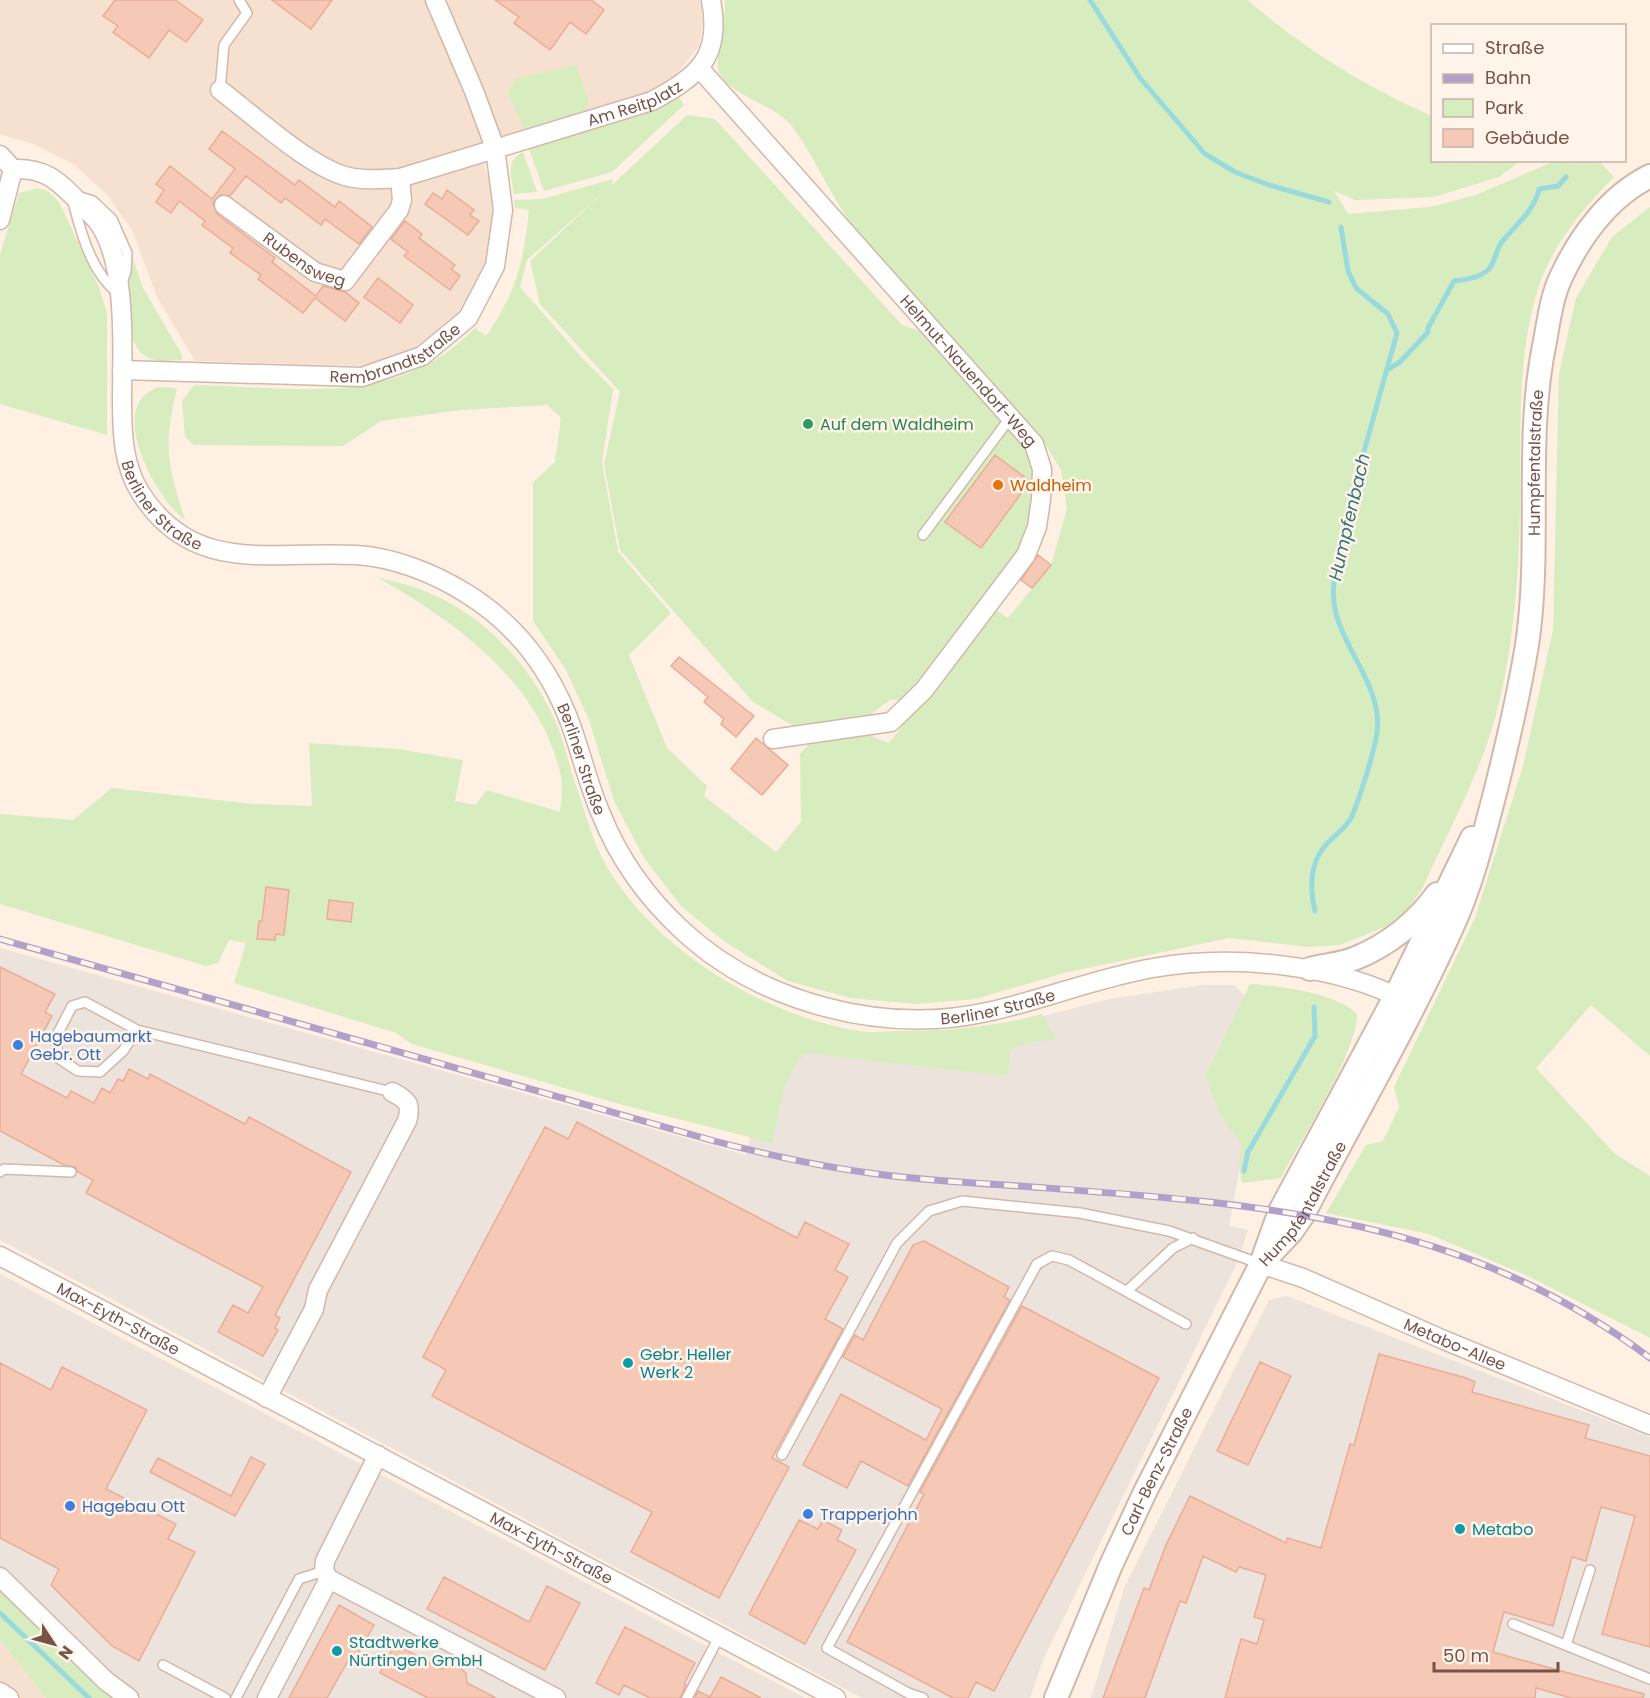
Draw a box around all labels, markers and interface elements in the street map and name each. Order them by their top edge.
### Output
legend [1431,24,1626,162]
text: Straße [1485,35,1544,60]
text: Bahn [1485,65,1531,90]
street label: Am Reitplatz [584,75,687,132]
text: Park [1485,95,1524,120]
text: Gebäude [1485,125,1569,150]
street label: Rubensweg [259,226,349,292]
street label: Helmut-Nauendorf-Weg [895,290,1043,452]
street label: Rembrandtstraße [329,317,465,389]
street label: Humpfentalstraße [1522,388,1549,536]
place label: Auf dem Waldheim [820,413,974,436]
marker: Auf dem Waldheim [801,417,815,431]
water label: Humpfenbach [1322,451,1376,583]
street label: Berliner Straße [116,458,206,556]
place label: Waldheim [1010,474,1092,497]
marker: Waldheim [991,478,1005,492]
street label: Berliner Straße [552,699,612,819]
street label: Berliner Straße [940,983,1058,1030]
place label: Hagebaumarkt Gebr. Ott [30,1025,152,1066]
marker: Hagebaumarkt Gebr. Ott [11,1038,25,1052]
street label: Humpfentalstraße [1253,1137,1352,1271]
street label: Max-Eyth-Straße [53,1277,184,1361]
street label: Metabo-Allee [1400,1312,1510,1376]
place label: Gebr. Heller Werk 2 [640,1343,732,1384]
marker: Gebr. Heller Werk 2 [621,1356,635,1370]
street label: Carl-Benz-Straße [1115,1403,1198,1539]
place label: Hagebau Ott [82,1495,185,1518]
marker: Hagebau Ott [63,1499,77,1513]
place label: Trapperjohn [820,1503,918,1526]
street label: Max-Eyth-Straße [486,1506,617,1590]
marker: Trapperjohn [801,1507,815,1521]
place label: Metabo [1472,1518,1533,1541]
marker: Metabo [1453,1522,1467,1536]
north arrow [24,1614,84,1674]
place label: Stadtwerke Nürtingen GmbH [349,1631,483,1672]
scale bar [1434,1635,1558,1673]
text: N [53,1641,79,1664]
text: 50 m [1443,1643,1489,1668]
marker: Stadtwerke Nürtingen GmbH [330,1644,344,1658]

